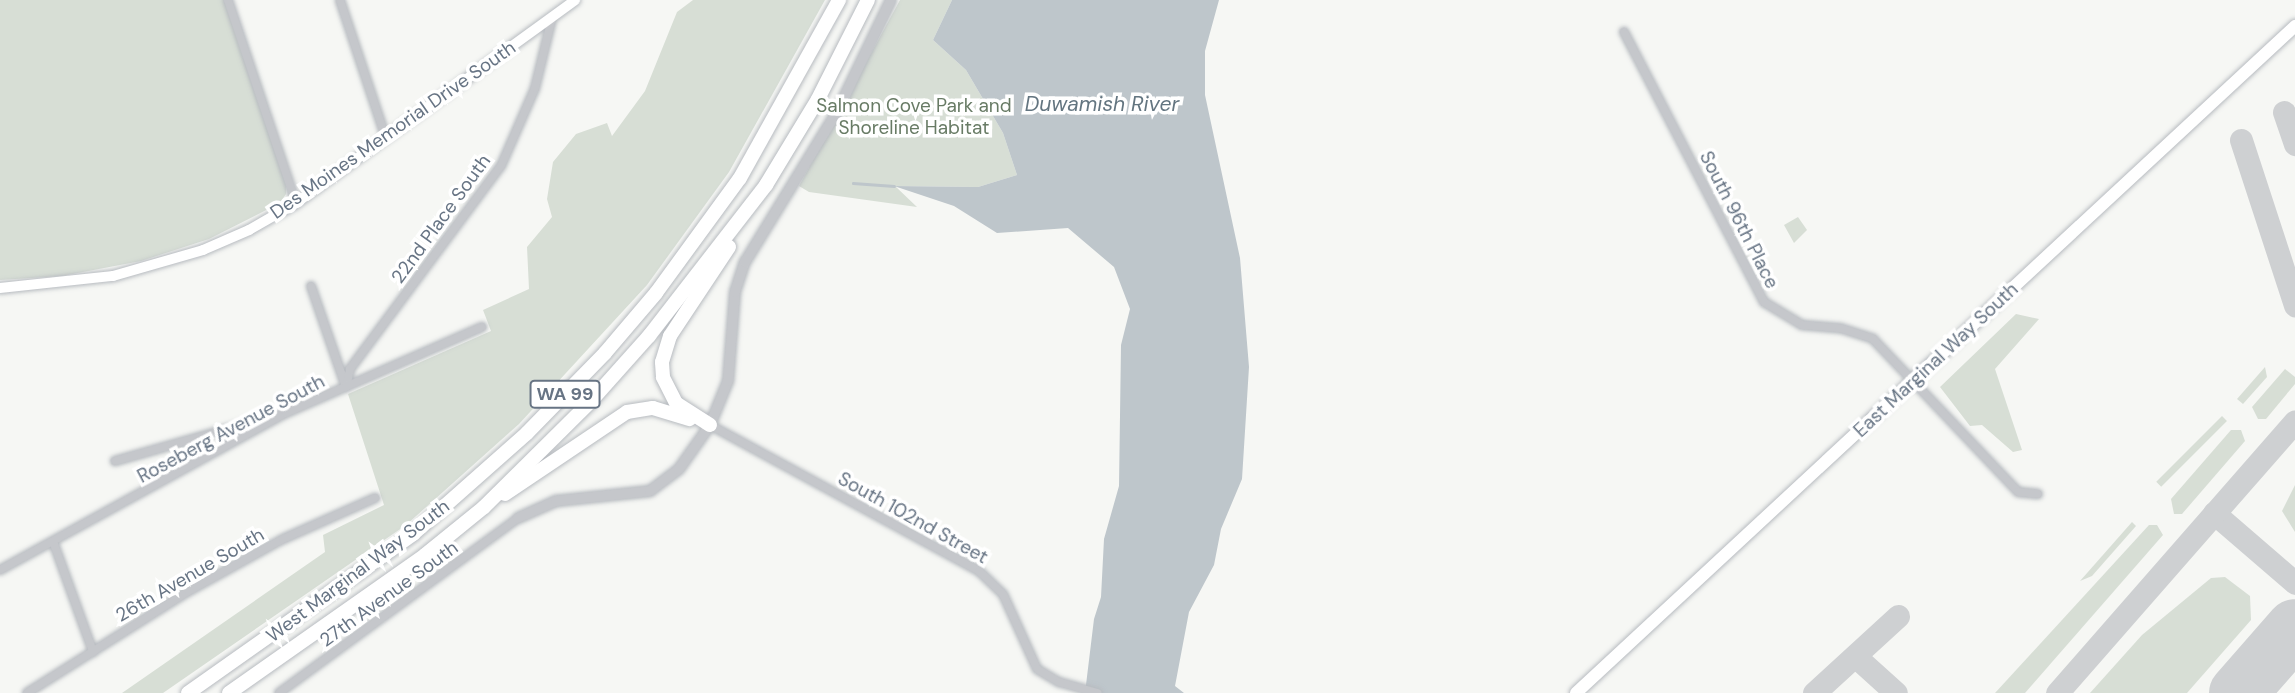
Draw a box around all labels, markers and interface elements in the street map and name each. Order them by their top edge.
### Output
street label: Des Moines Memorial Drive South [266,36,520,224]
water label: Duwamish River [1025,91,1179,117]
park label: Salmon Cove Park and Shoreline Habitat [816,95,1012,139]
street label: South 96th Place [1695,147,1783,293]
street label: 22nd Place South [387,150,495,288]
street label: East Marginal Way South [1849,278,2023,442]
street label: Roseberg Avenue South [134,370,328,488]
road number: WA 99 [528,380,602,408]
street label: South 102nd Street [834,467,992,569]
street label: West Marginal Way South [262,495,454,647]
street label: 26th Avenue South [112,523,268,627]
street label: 27th Avenue South [315,536,463,652]

